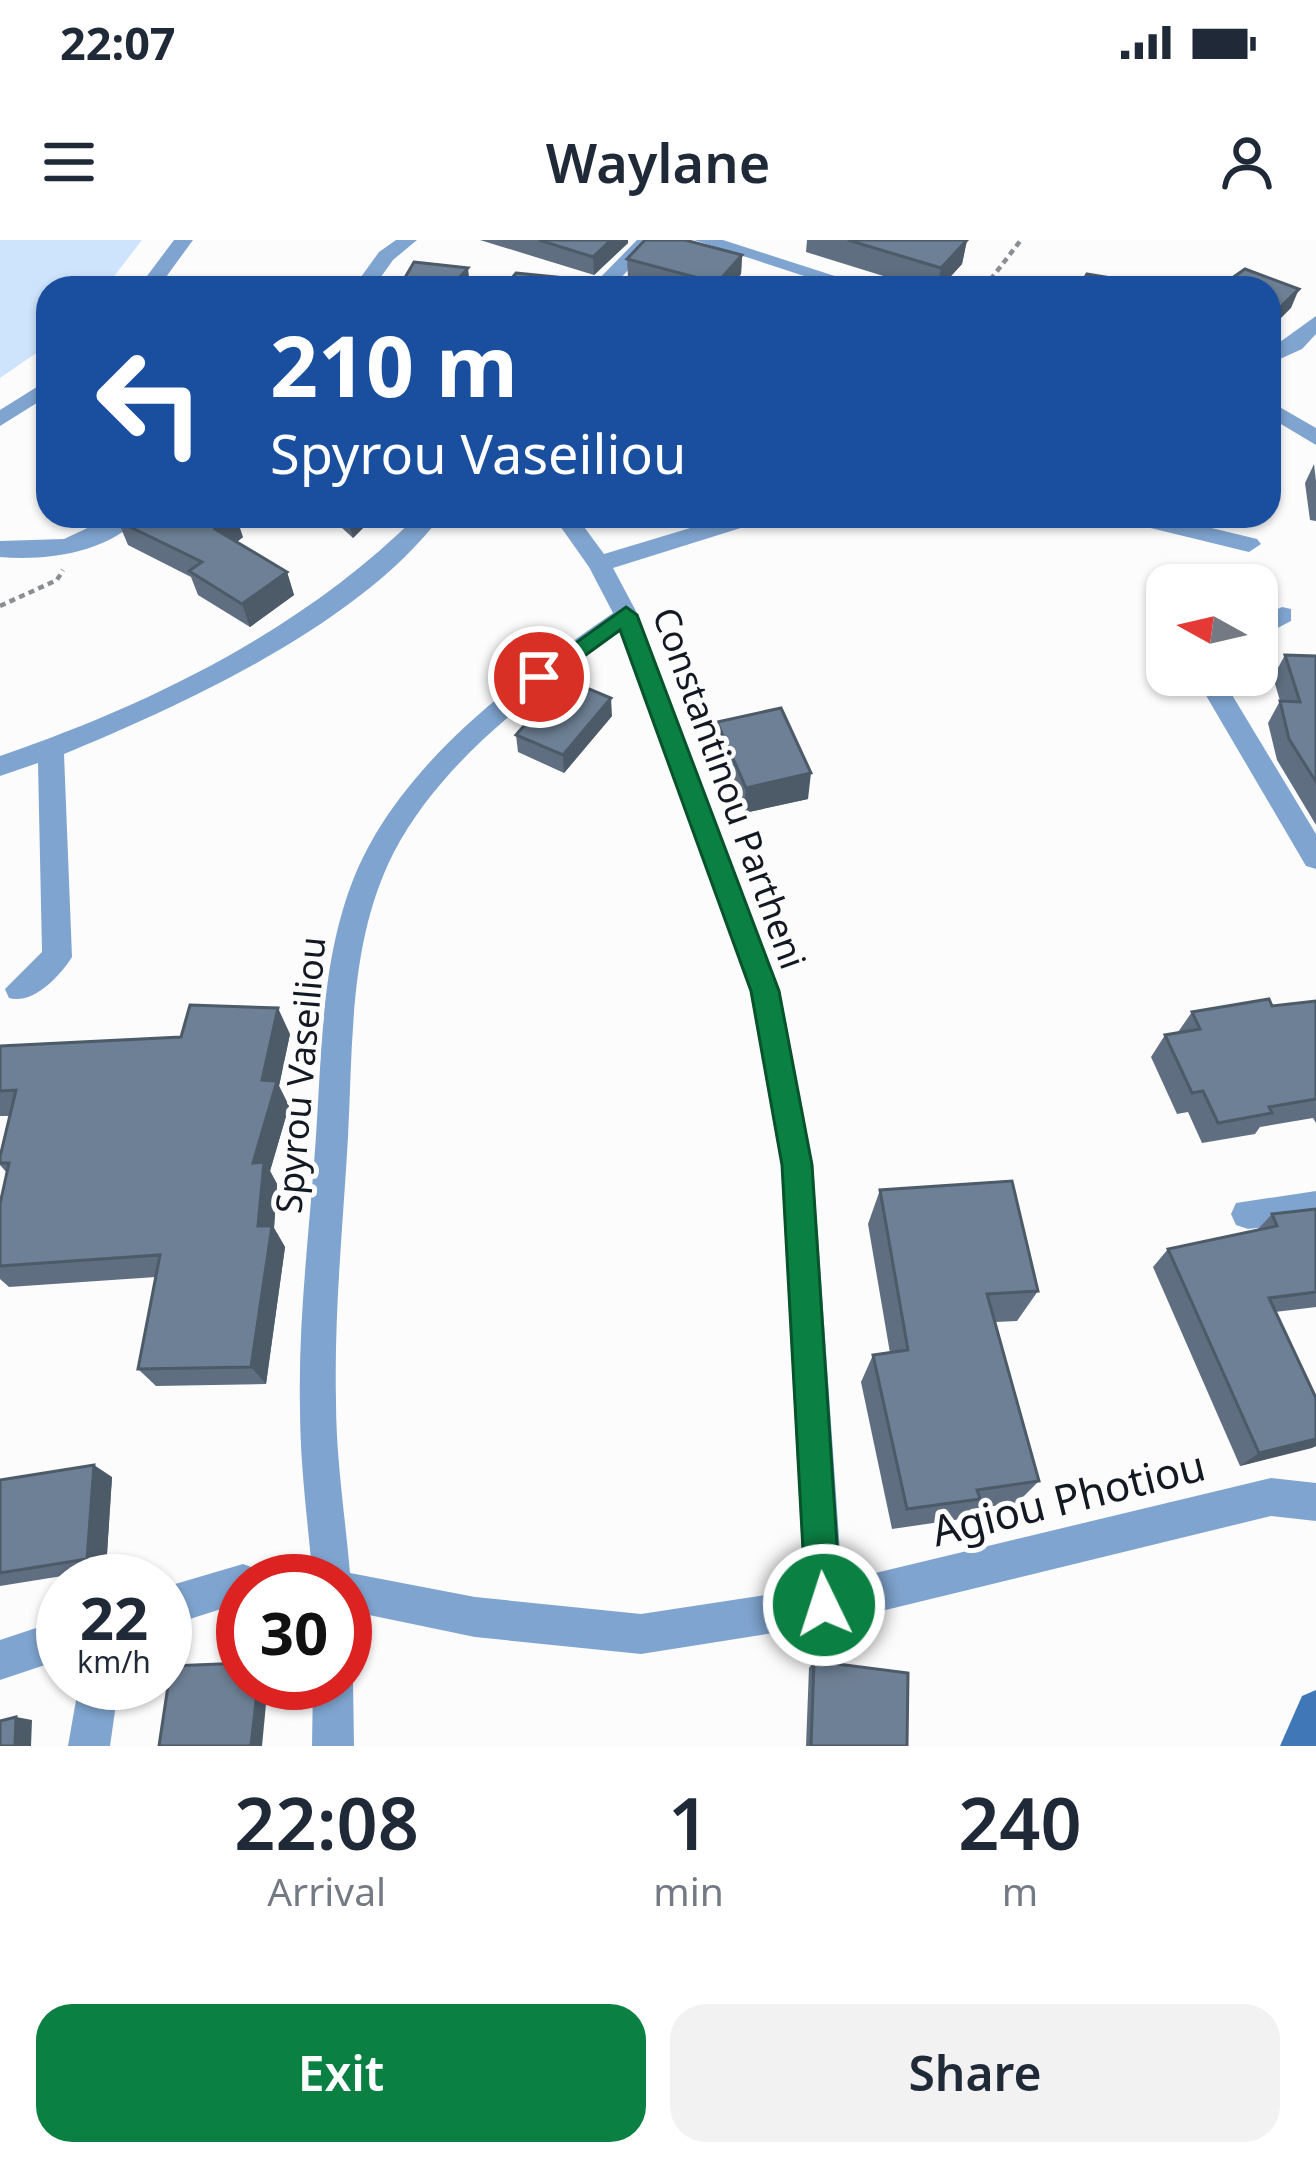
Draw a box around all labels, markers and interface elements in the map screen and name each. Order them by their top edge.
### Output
text: 22:07 [60,12,176,73]
text: Waylane [546,125,770,199]
icon: menu [36,129,102,195]
icon: person [1214,129,1280,195]
text: 210 m [270,307,518,422]
icon: left [72,324,228,480]
text: Spyrou Vaseiliou [270,416,686,490]
north arrow [1146,564,1278,696]
map controls [1146,564,1278,696]
street label: Constantinou Partheni [642,600,818,976]
pin [488,626,590,728]
icon: arrive [506,644,572,710]
street label: Spyrou Vaseiliou [263,935,337,1215]
street label: Agiou Photiou [925,1435,1211,1559]
position arrow [761,1542,887,1668]
speed limit sign: 30 [216,1554,372,1710]
text: 22 [80,1576,148,1658]
text: km/h [77,1641,151,1682]
text: 22:08 [234,1773,419,1871]
text: 1 [668,1773,709,1871]
text: 240 [958,1773,1082,1871]
text: Arrival [267,1864,386,1917]
text: min [653,1864,724,1917]
text: m [1002,1864,1038,1917]
button: Exit [36,2004,646,2142]
button: Share [670,2004,1280,2142]

